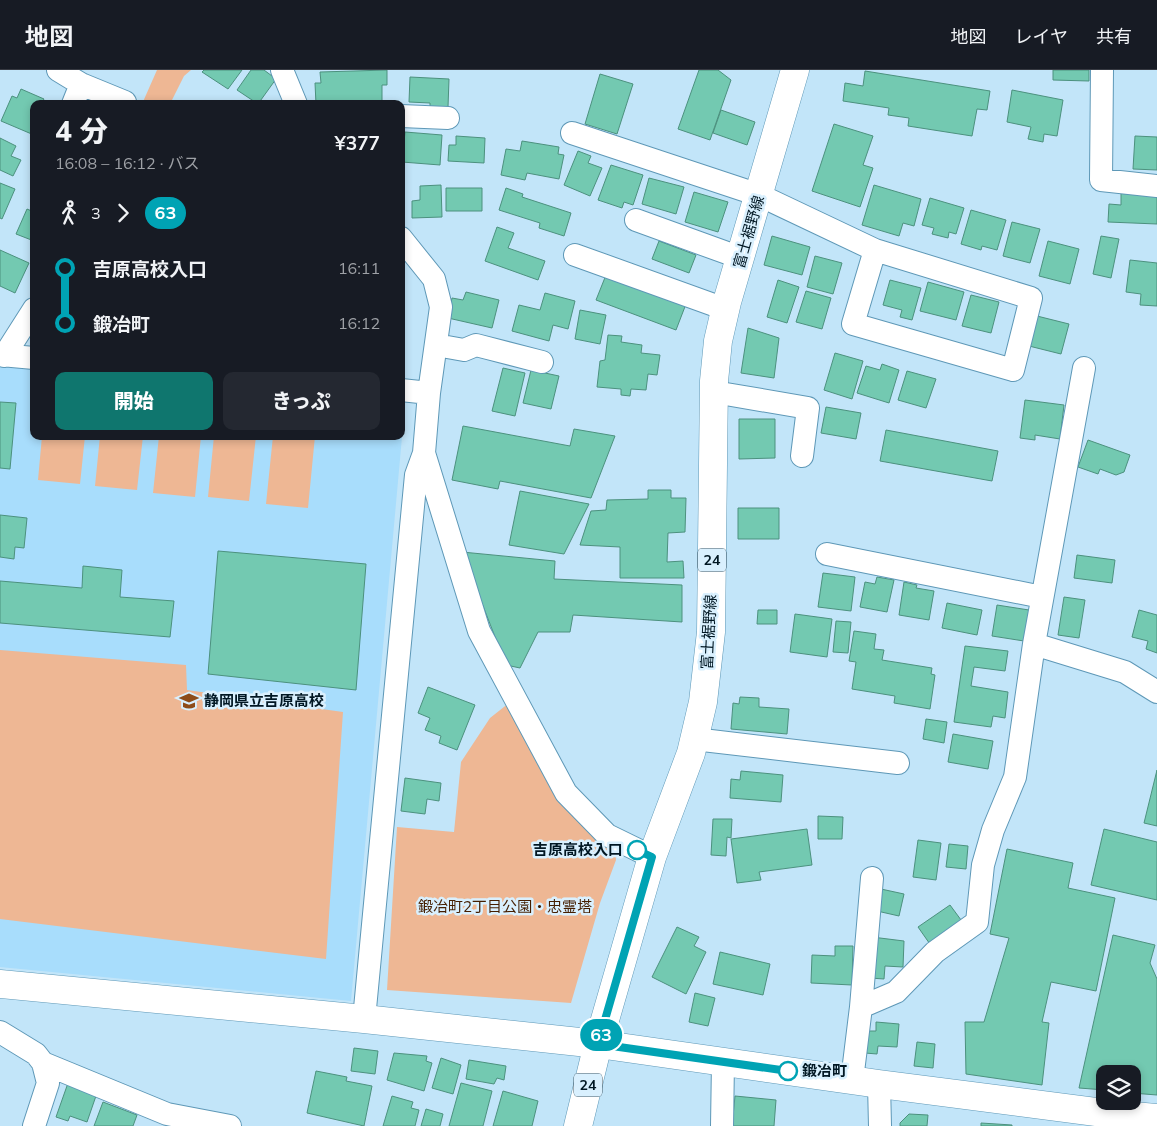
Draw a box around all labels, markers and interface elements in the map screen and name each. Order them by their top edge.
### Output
text: 地図 [25,21,73,51]
text: 地図 [951,25,987,48]
text: レイヤ [1015,25,1068,48]
text: 共有 [1096,25,1132,48]
text: 4 分 [55,113,108,148]
text: ¥377 [334,131,380,155]
text: 16:08 – 16:12 · バス [55,153,200,173]
street label: 富士裾野線 [729,193,768,271]
icon: walk [55,199,83,227]
icon: forward [109,199,137,227]
text: 63 [155,201,176,224]
text: 3 [91,203,101,223]
text: 吉原高校入口 [93,257,207,281]
text: 16:11 [338,258,380,278]
text: 鍛冶町 [93,312,150,336]
text: 16:12 [338,313,380,333]
button: 開始 [55,372,213,430]
button: きっぷ [223,372,380,430]
road number: 24 [698,548,726,572]
street label: 富士裾野線 [697,594,720,670]
school or university icon: 静岡県立吉原高校 [178,690,200,712]
place label: 静岡県立吉原高校 [204,691,324,710]
place label: 吉原高校入口 [533,840,623,859]
marker: 吉原高校入口 [627,840,647,860]
park label: 鍛冶町2丁目公園・忠霊塔 [418,897,592,916]
line badge: 63 [578,1019,624,1051]
text: 63 [590,1023,612,1046]
marker: 鍛冶町 [778,1061,798,1081]
place label: 鍛冶町 [802,1061,847,1080]
map controls [1096,1065,1141,1110]
button: layers [1096,1065,1141,1110]
road number: 24 [574,1074,602,1096]

